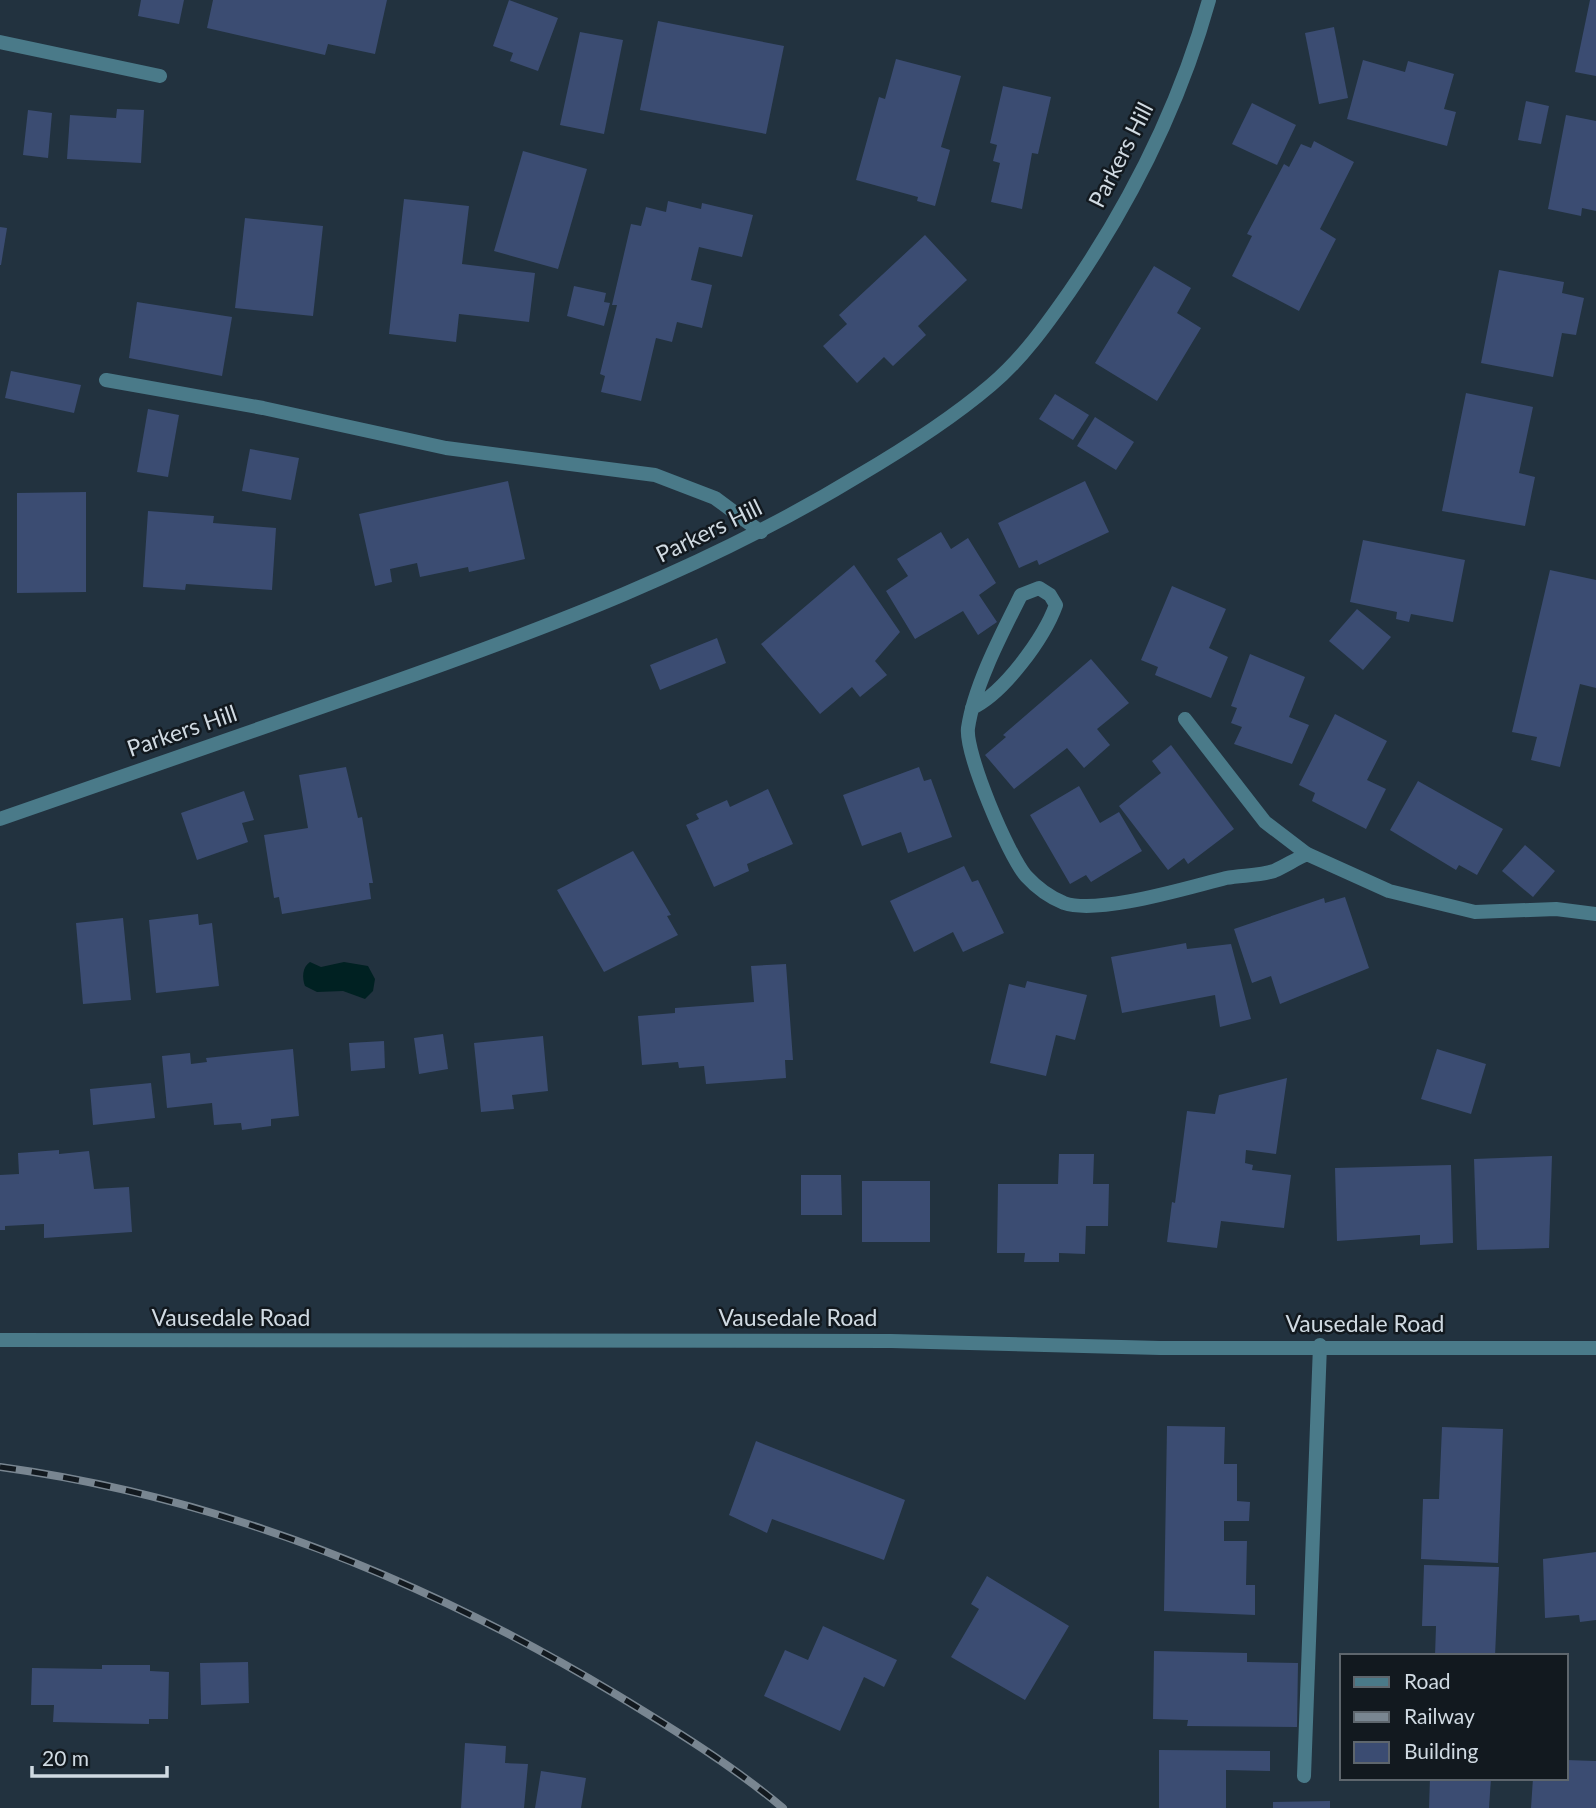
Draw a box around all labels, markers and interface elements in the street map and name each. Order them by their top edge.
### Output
street label: Parkers Hill [1082,97,1159,212]
street label: Parkers Hill [651,492,766,568]
street label: Parkers Hill [123,698,240,762]
street label: Vausedale Road [151,1303,311,1331]
street label: Vausedale Road [718,1303,878,1331]
street label: Vausedale Road [1285,1309,1445,1337]
legend [1340,1654,1568,1780]
text: Road [1404,1668,1451,1693]
text: Railway [1404,1703,1475,1728]
scale bar [32,1734,166,1778]
text: Building [1404,1738,1479,1763]
text: 20 m [42,1745,89,1770]

